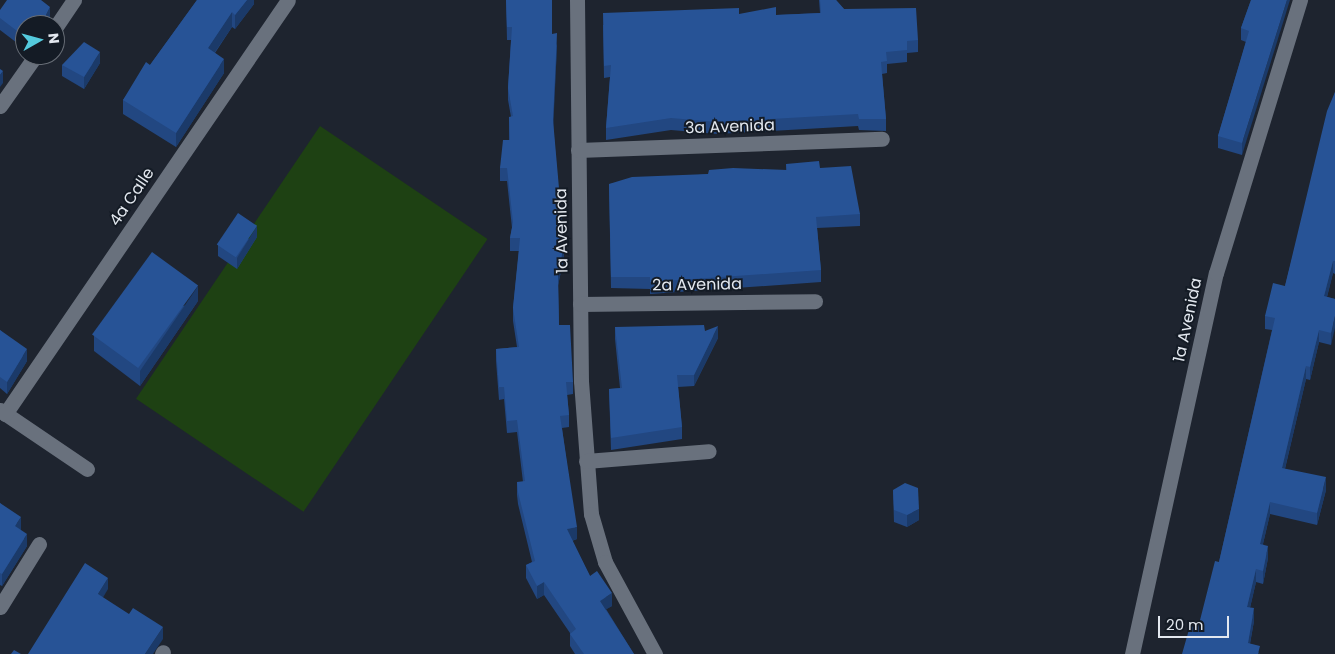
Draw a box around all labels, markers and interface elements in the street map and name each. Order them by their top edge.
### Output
north arrow [15,15,65,65]
text: N [43,32,64,45]
street label: 3a Avenida [685,116,775,138]
street label: 4a Calle [106,164,158,230]
street label: 1a Avenida [552,188,572,274]
street label: 2a Avenida [652,275,742,295]
street label: 1a Avenida [1170,276,1206,364]
scale bar [1160,606,1231,638]
text: 20 m [1166,614,1204,635]

